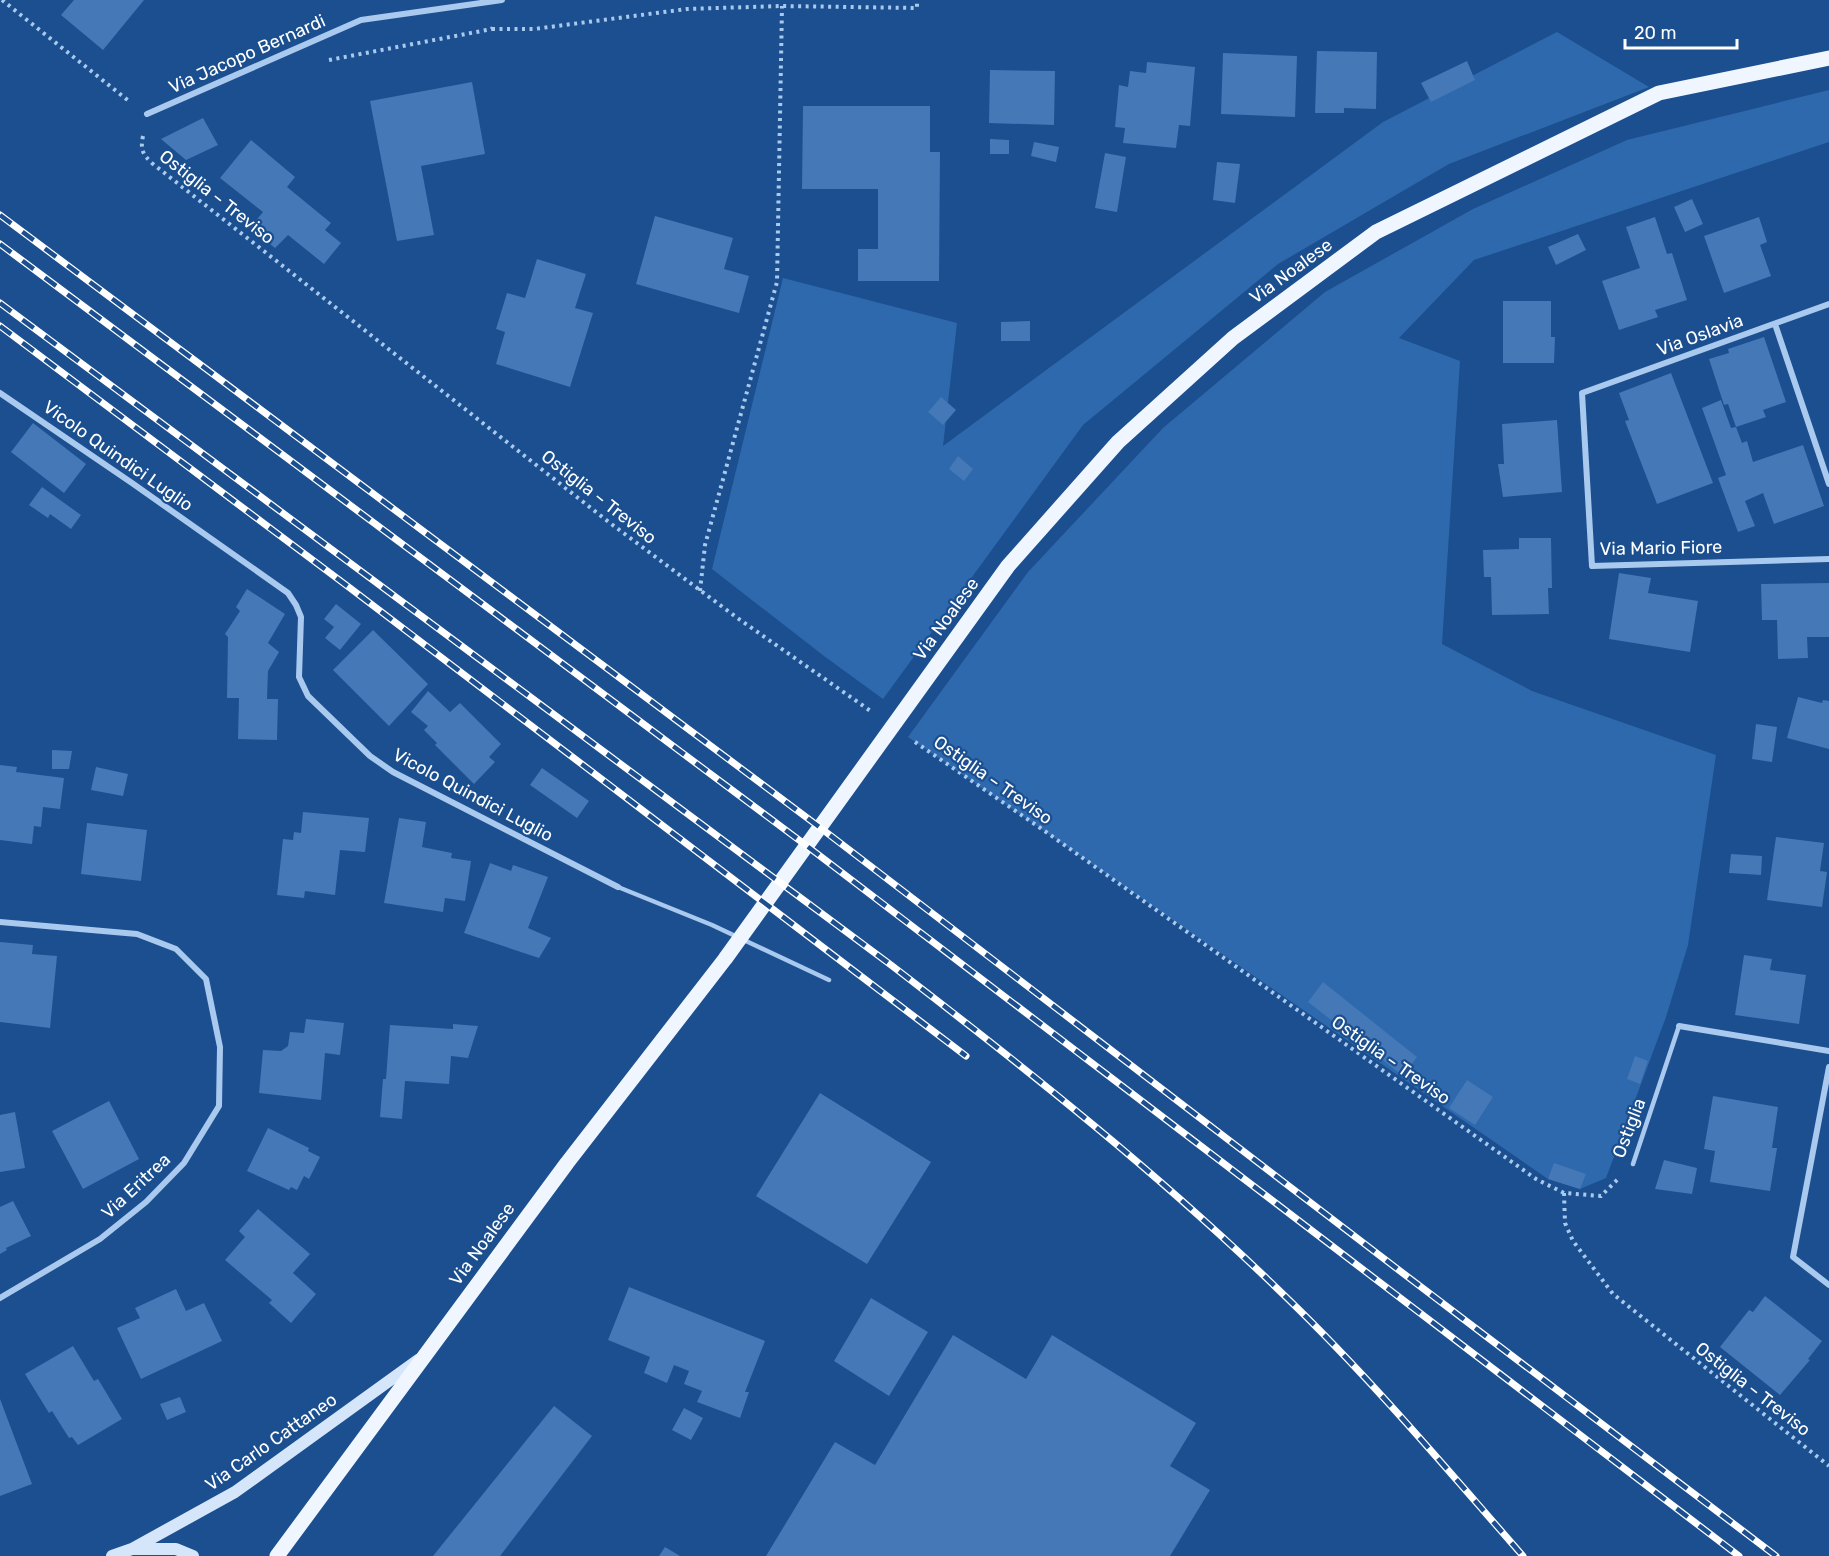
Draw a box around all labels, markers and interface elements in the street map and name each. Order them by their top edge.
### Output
street label: Via Jacopo Bernardi [165,10,329,98]
scale bar [1625,12,1738,50]
text: 20 m [1634,22,1676,44]
street label: Ostiglia – Treviso [155,145,279,249]
street label: Via Noalese [1245,234,1337,308]
street label: Via Oslavia [1654,309,1746,361]
street label: Vicolo Quindici Luglio [39,396,197,516]
street label: Ostiglia – Treviso [537,445,661,549]
street label: Via Mario Fiore [1600,536,1722,560]
street label: Via Noalese [909,573,983,665]
street label: Ostiglia – Treviso [929,731,1057,829]
street label: Vicolo Quindici Luglio [389,744,557,846]
street label: Ostiglia – Treviso [1327,1011,1455,1109]
street label: Ostiglia [1608,1095,1650,1161]
street label: Via Eritrea [97,1149,175,1223]
street label: Via Noalese [445,1198,519,1290]
street label: Ostiglia – Treviso [1691,1337,1815,1441]
street label: Via Carlo Cattaneo [201,1388,341,1496]

